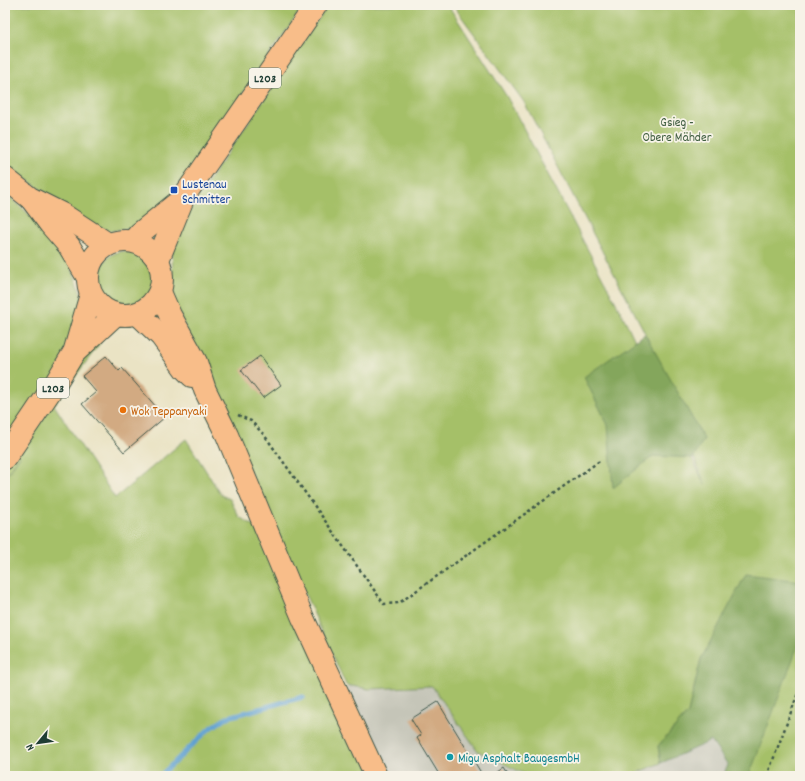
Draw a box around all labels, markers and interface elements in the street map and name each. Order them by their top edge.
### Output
road number: L203 [249,68,281,88]
park label: Gsieg - Obere Mähder [642,114,712,148]
place label: Lustenau Schmitter [182,176,231,210]
marker: Lustenau Schmitter [169,185,179,195]
road number: L203 [37,378,69,398]
place label: Wok Teppanyaki [131,403,207,422]
marker: Wok Teppanyaki [118,405,128,415]
north arrow [18,723,58,763]
text: N [22,740,39,753]
place label: Migu Asphalt BaugesmbH [458,750,580,769]
marker: Migu Asphalt BaugesmbH [445,752,455,762]

